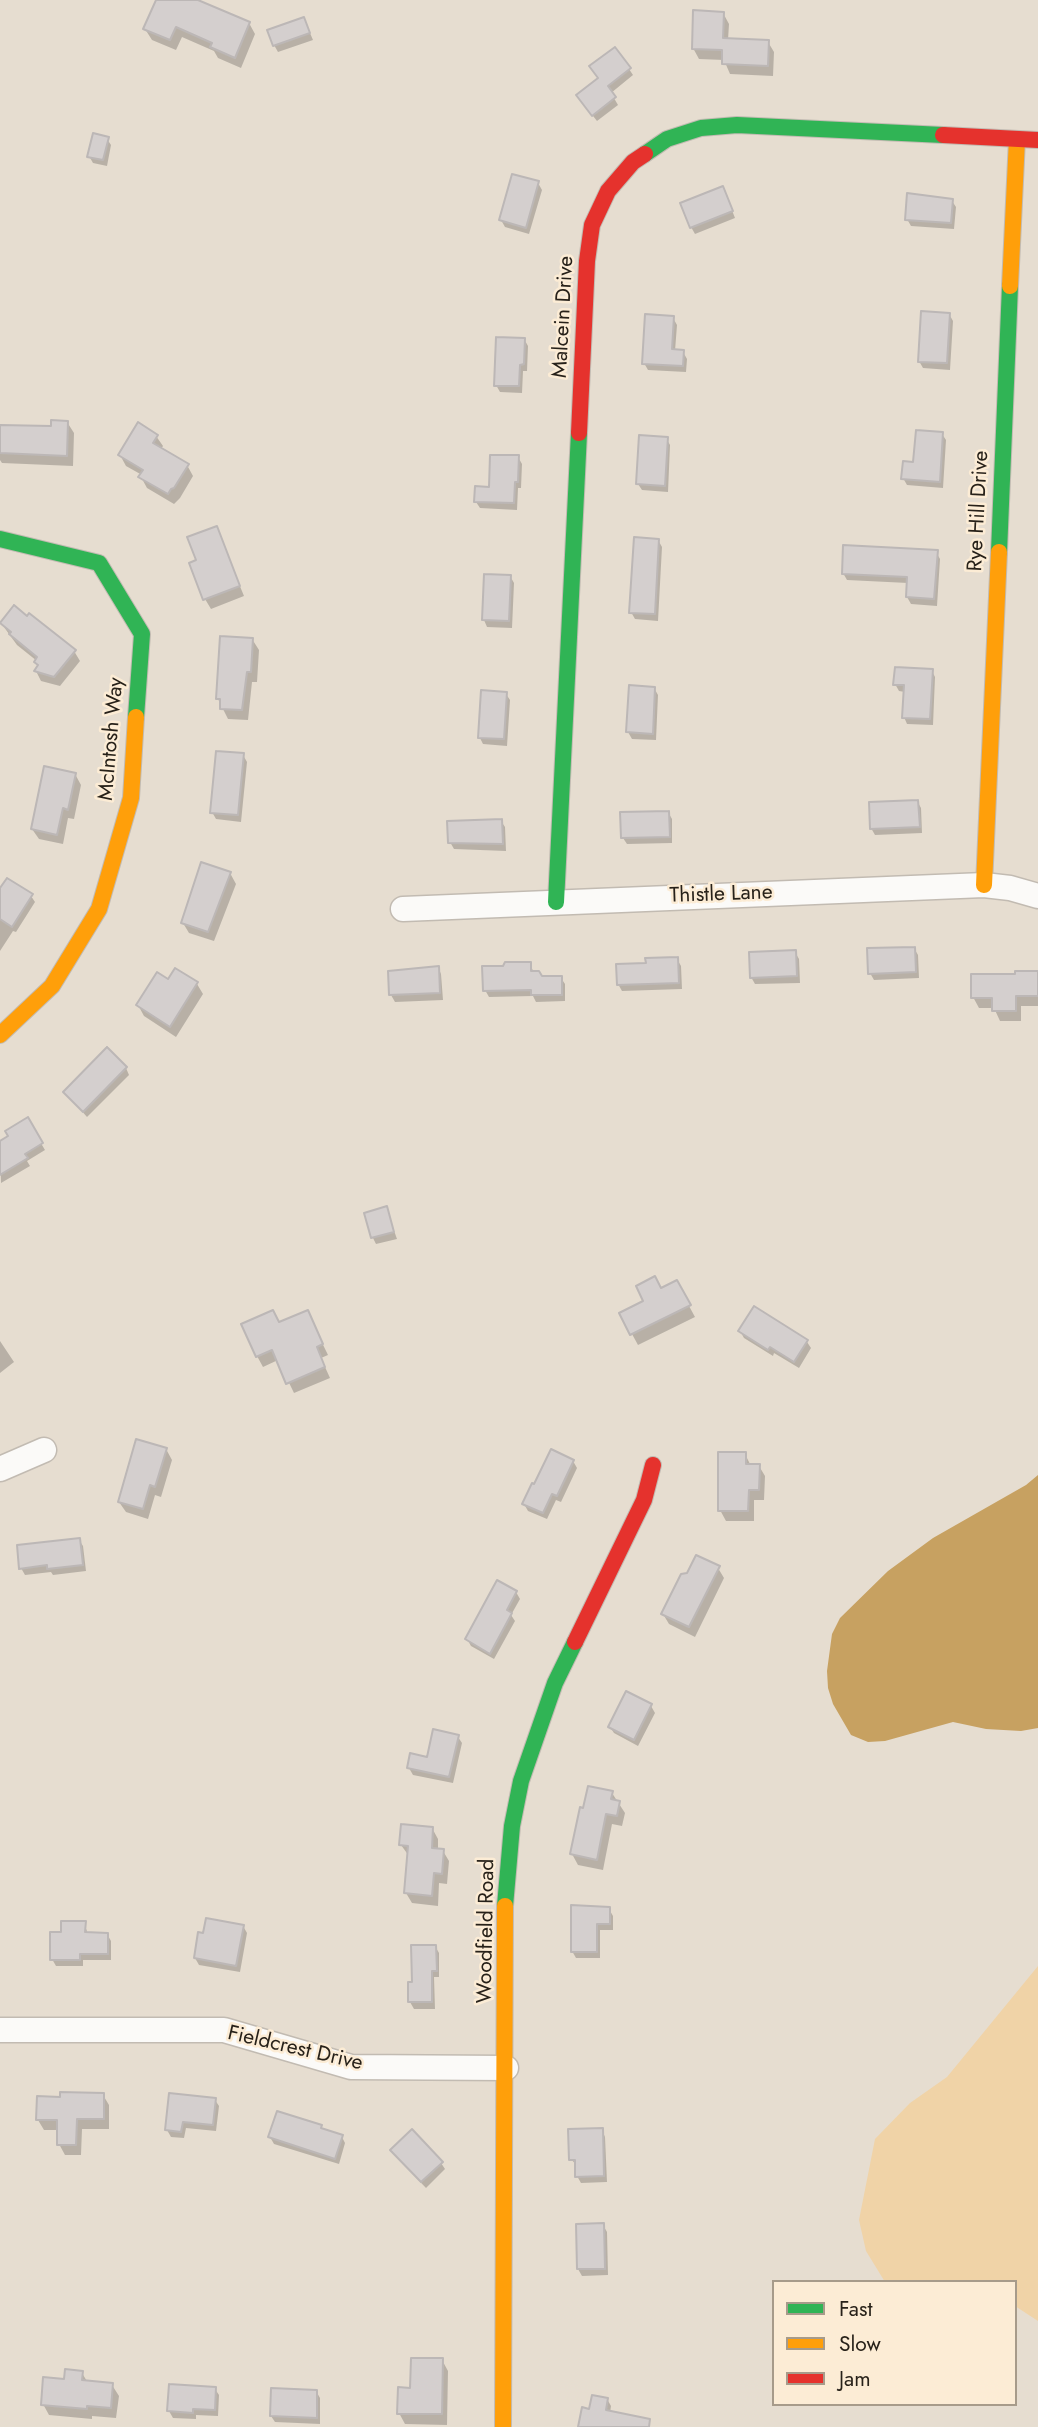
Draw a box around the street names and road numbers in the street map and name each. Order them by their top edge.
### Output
street label: Malcein Drive [548,255,580,379]
street label: Rye Hill Drive [963,450,995,572]
street label: McIntosh Way [94,676,130,802]
street label: Thistle Lane [669,881,773,909]
street label: Woodfield Road [473,1858,501,2004]
street label: Fieldcrest Drive [225,2021,365,2077]

